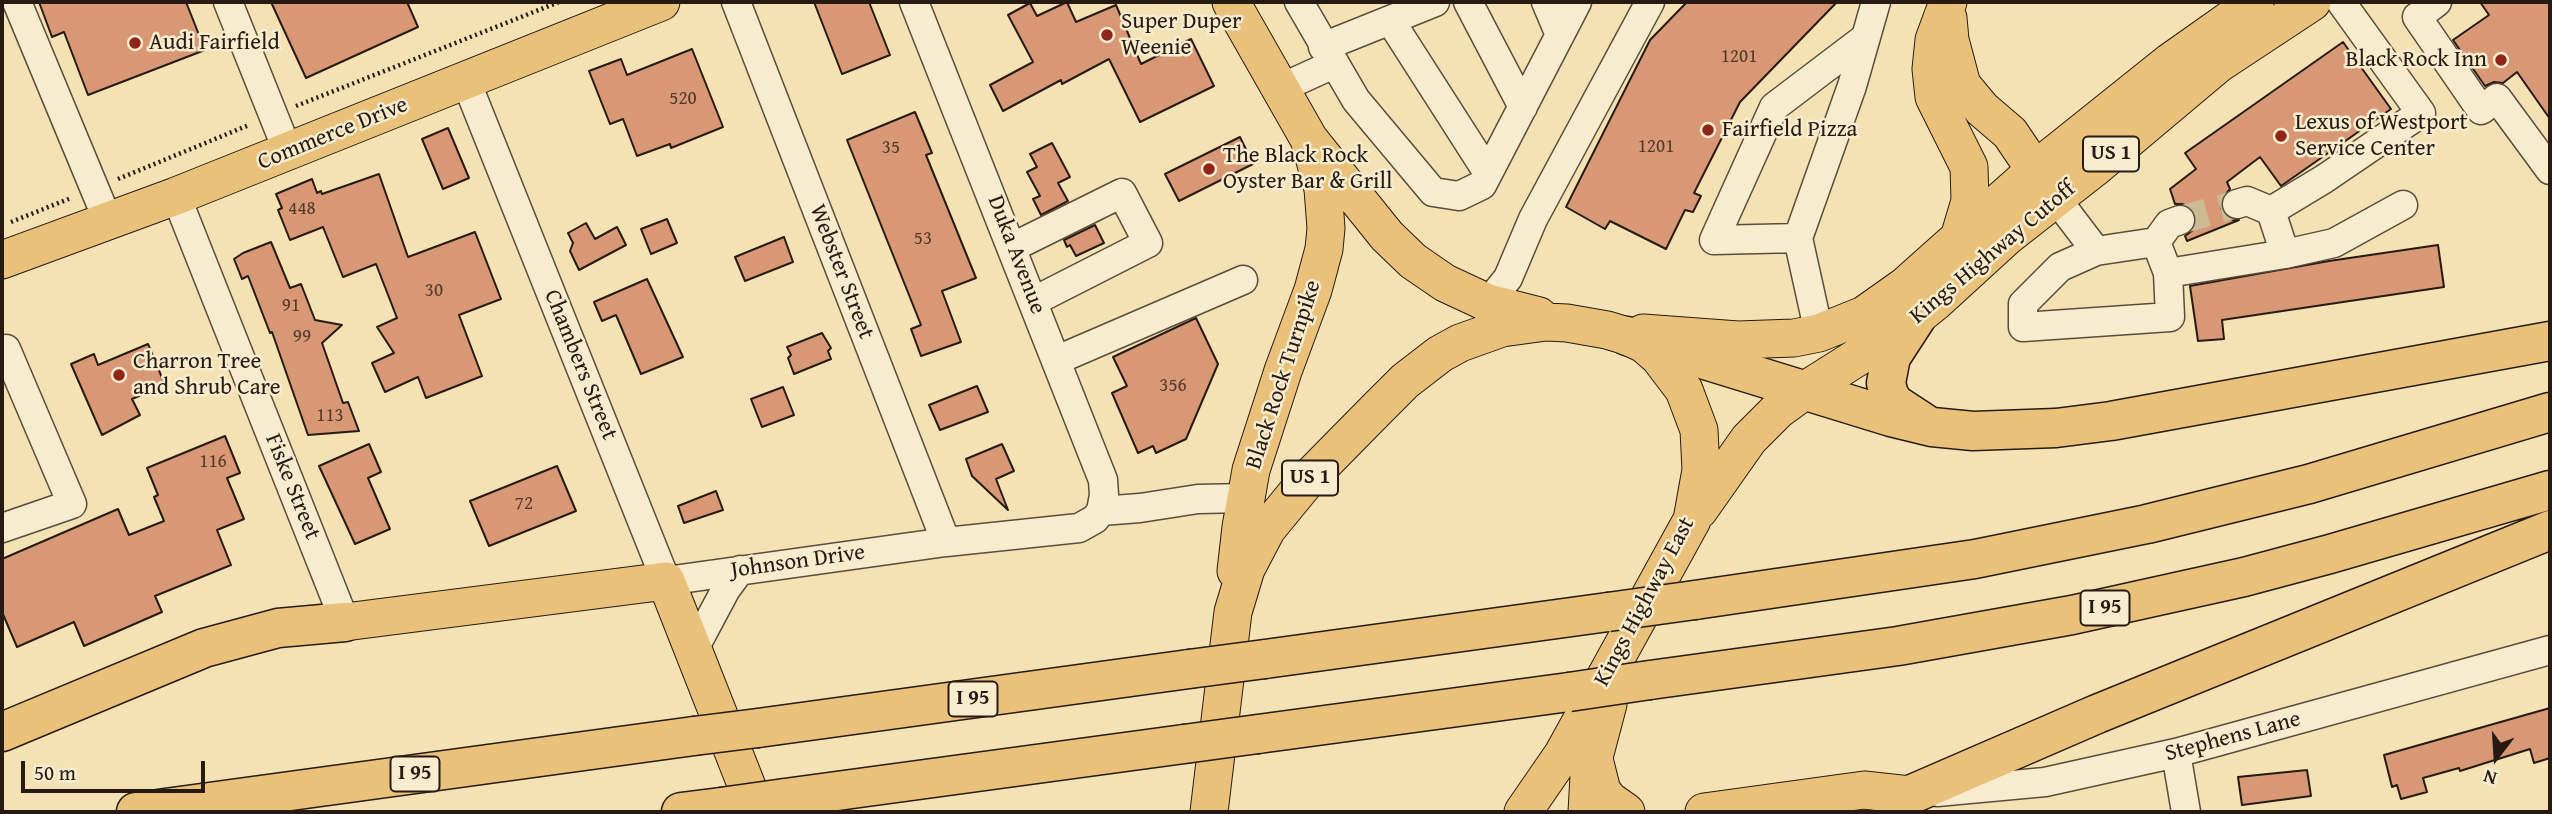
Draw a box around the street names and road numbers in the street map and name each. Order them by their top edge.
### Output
street label: Commerce Drive [254,91,412,177]
road number: US 1 [2083,136,2139,172]
street label: Kings Highway Cutoff [1905,176,2081,330]
street label: Duka Avenue [981,192,1051,318]
street label: Webster Street [803,201,879,343]
street label: Black Rock Turnpike [1240,277,1328,473]
street label: Chambers Street [537,286,623,444]
street label: Fiske Street [258,430,326,544]
road number: US 1 [1282,461,1338,496]
street label: Kings Highway East [1589,513,1701,691]
street label: Johnson Drive [729,539,867,585]
road number: I 95 [2080,590,2130,626]
road number: I 95 [948,682,998,716]
street label: Stephens Lane [2162,706,2304,768]
road number: I 95 [390,756,440,792]

